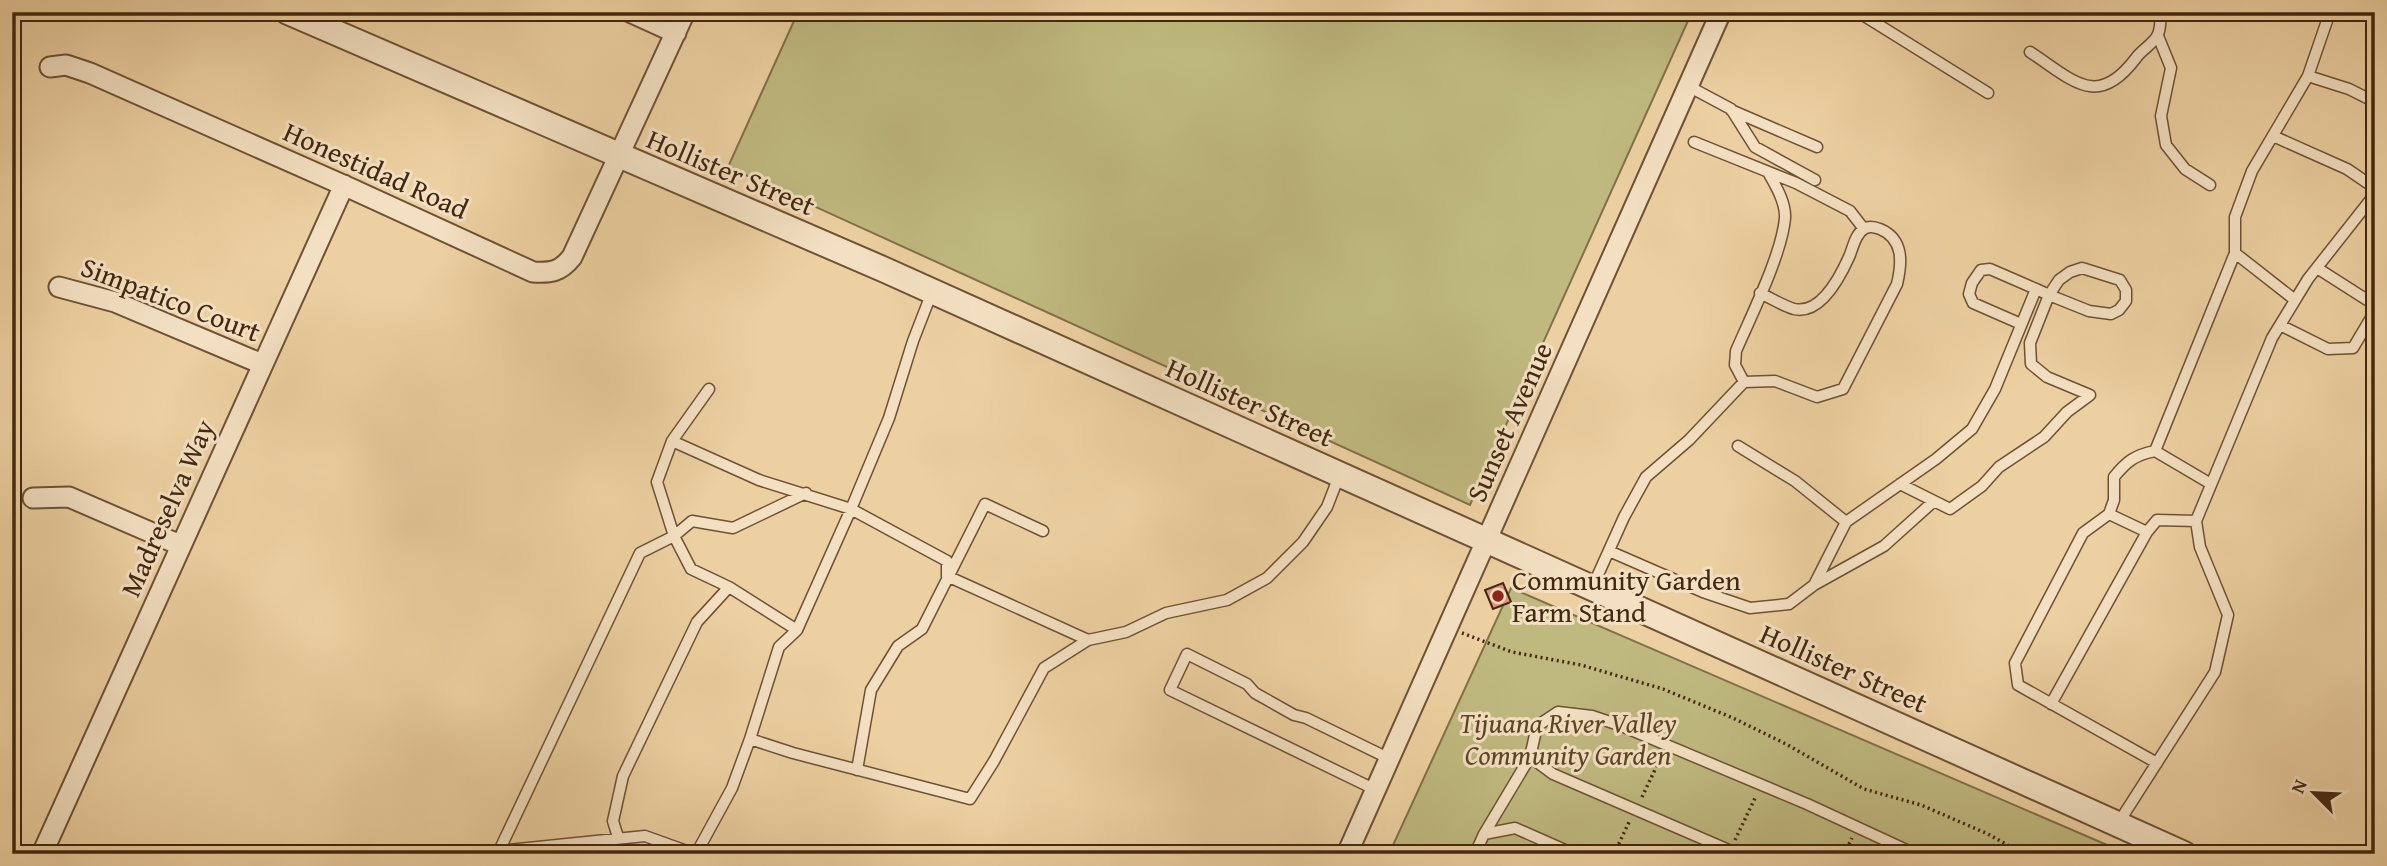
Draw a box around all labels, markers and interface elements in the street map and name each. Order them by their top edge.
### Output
street label: Honestidad Road [277,110,475,229]
street label: Hollister Street [641,118,822,225]
street label: Simpatico Court [75,245,267,352]
street label: Sunset Avenue [1455,335,1562,508]
street label: Hollister Street [1160,346,1340,457]
street label: Madreselva Way [109,413,224,603]
place label: Community Garden Farm Stand [1512,559,1741,632]
marker: Community Garden Farm Stand [1490,588,1506,604]
street label: Hollister Street [1754,612,1934,723]
park label: Tijuana River Valley Community Garden [1459,702,1677,775]
north arrow [2278,758,2348,828]
text: N [2283,774,2314,798]

